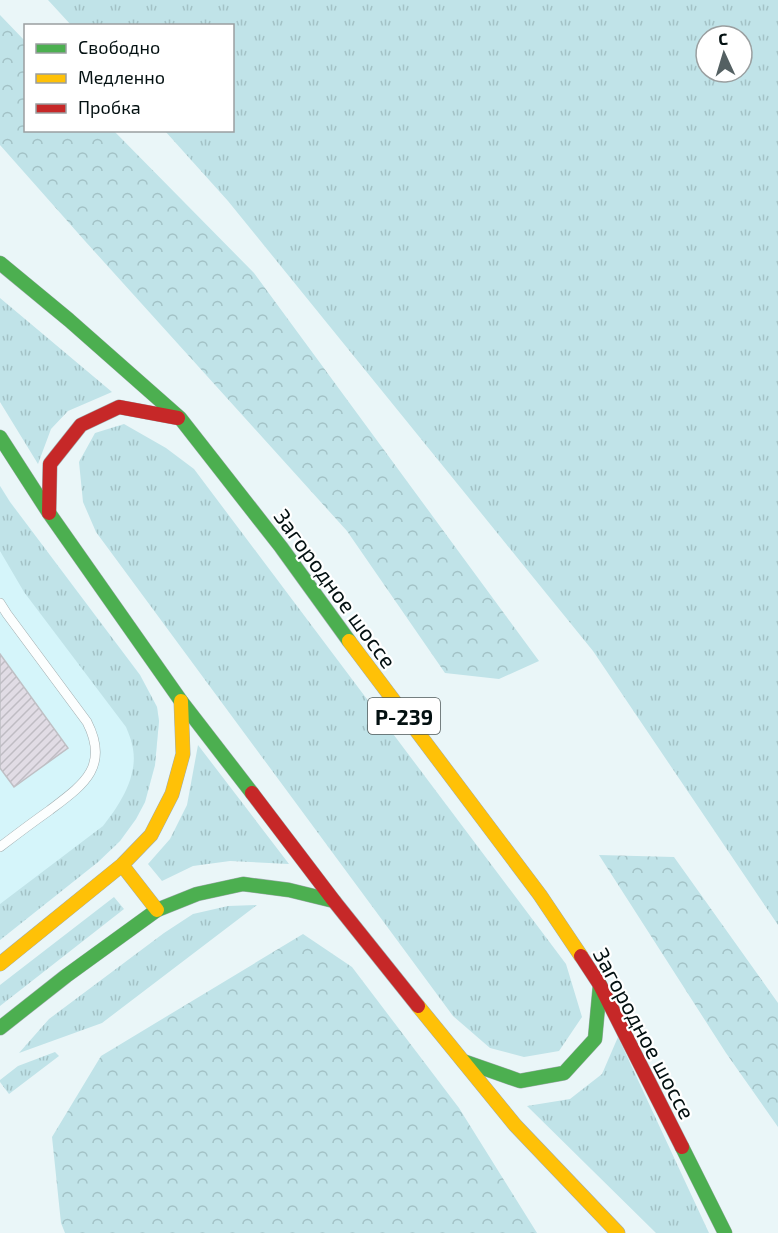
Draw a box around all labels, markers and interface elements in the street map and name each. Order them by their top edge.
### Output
legend [24,24,234,132]
north arrow [694,24,754,84]
text: С [718,29,728,48]
text: Свободно [78,36,160,58]
text: Медленно [78,66,165,88]
text: Пробка [78,96,141,118]
street label: Загородное шоссе [270,503,402,673]
road number: Р-239 [368,698,440,734]
street label: Загородное шоссе [589,943,701,1123]

